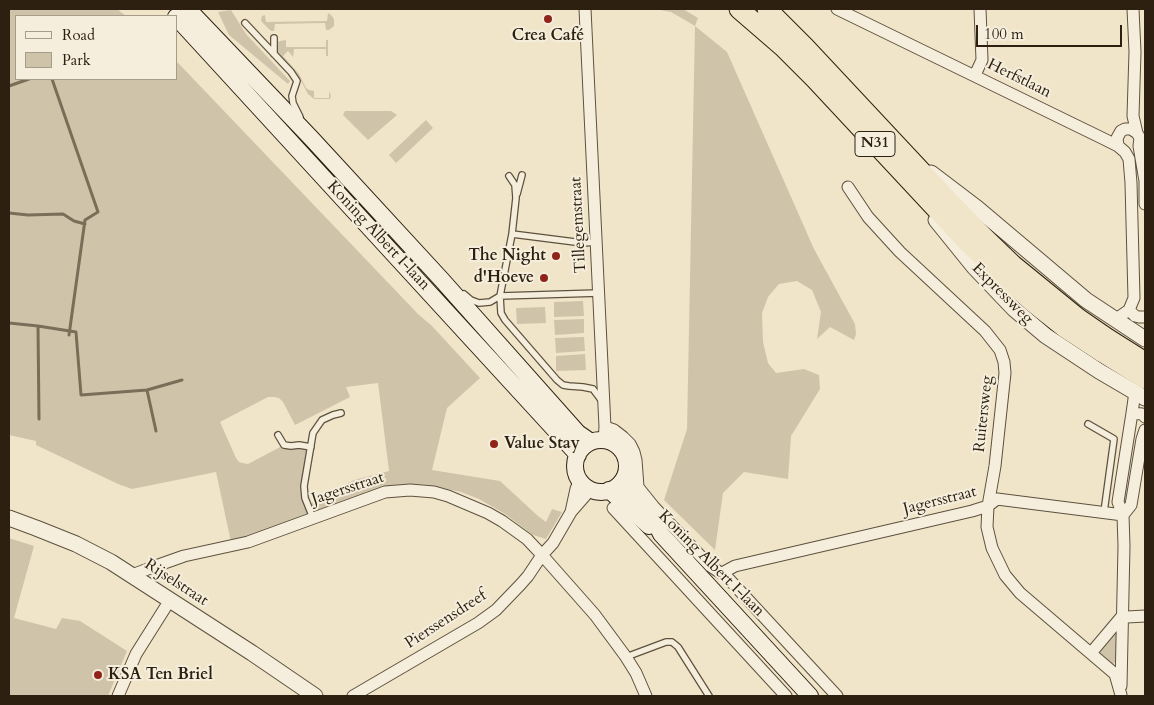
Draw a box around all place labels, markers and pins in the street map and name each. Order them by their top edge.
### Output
marker: Crea Café [542,13,554,25]
place label: Crea Café [512,26,584,46]
place label: The Night [468,246,546,266]
marker: The Night [550,250,562,262]
place label: d'Hoeve [474,268,534,288]
marker: d'Hoeve [538,272,550,284]
place label: Value Stay [504,434,580,454]
marker: Value Stay [488,438,500,450]
place label: KSA Ten Briel [108,665,213,685]
marker: KSA Ten Briel [92,669,104,681]

